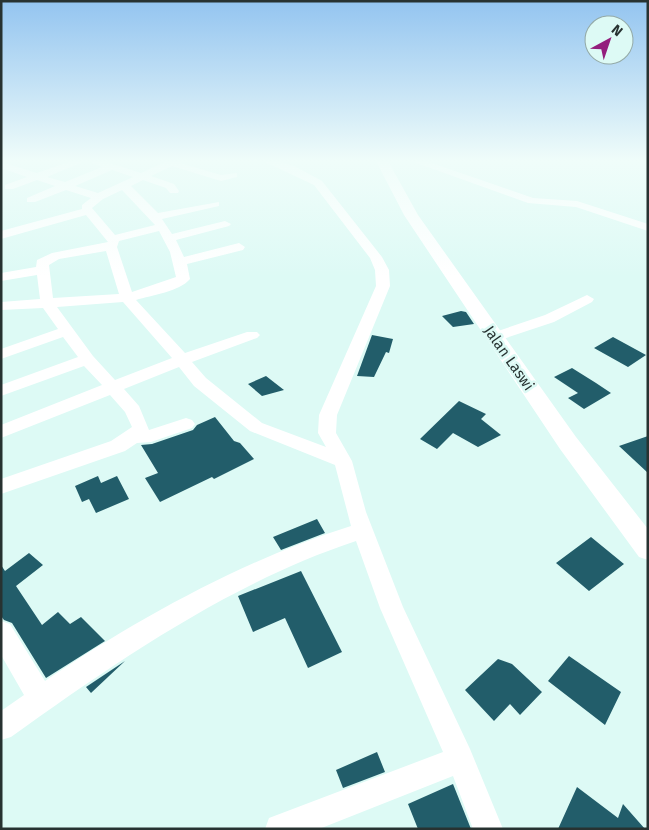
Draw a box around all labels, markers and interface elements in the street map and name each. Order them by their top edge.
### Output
north arrow [584,15,634,65]
text: N [608,21,626,40]
street label: Jalan Laswi [480,322,538,394]

